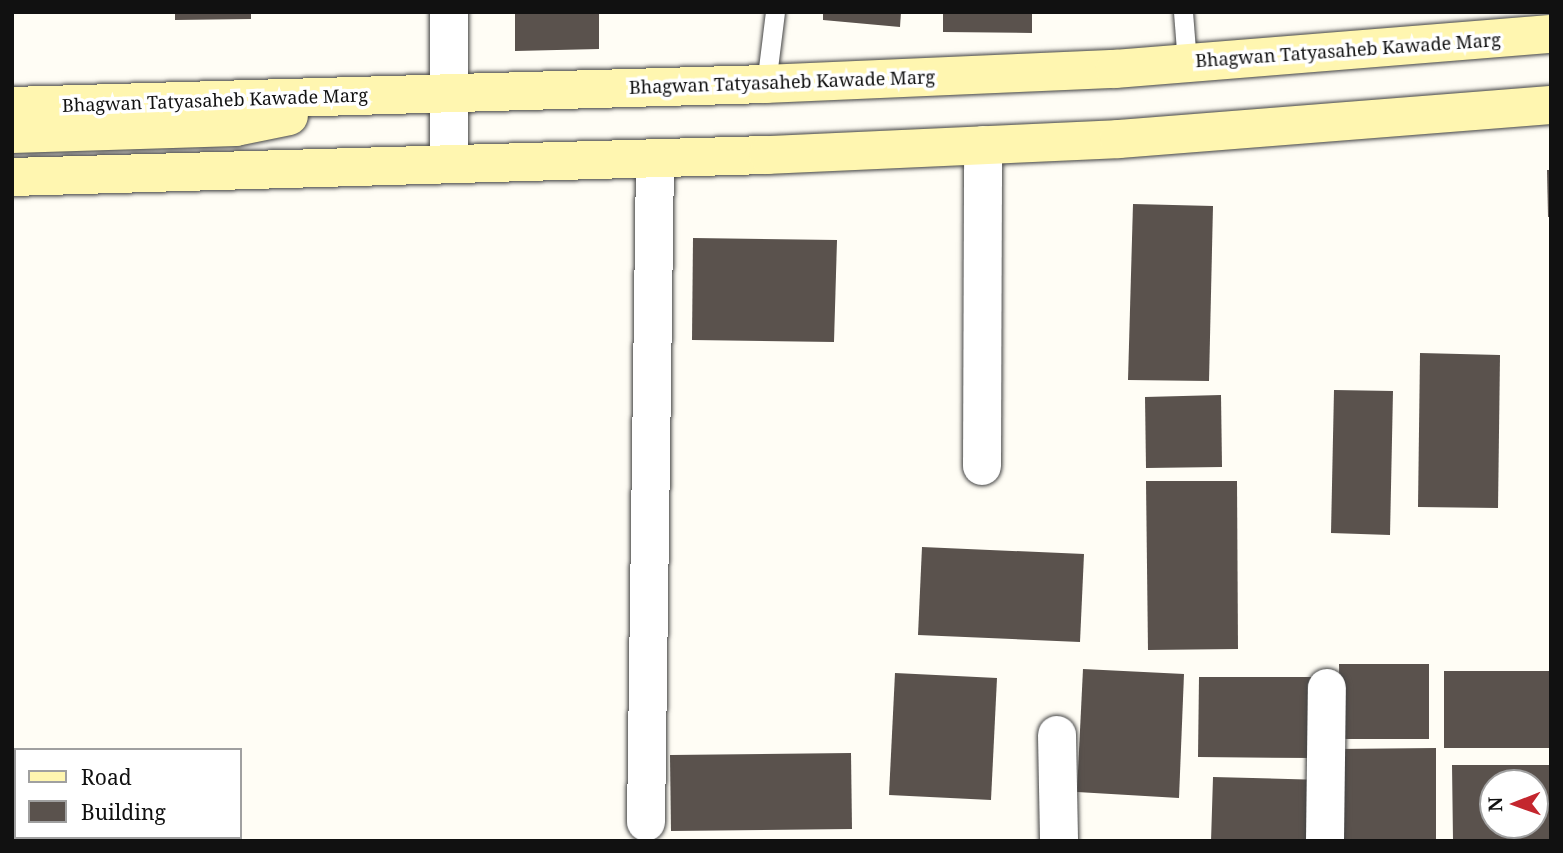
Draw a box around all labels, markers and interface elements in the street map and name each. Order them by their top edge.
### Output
street label: Bhagwan Tatyasaheb Kawade Marg [1195,29,1501,71]
street label: Bhagwan Tatyasaheb Kawade Marg [629,66,935,98]
street label: Bhagwan Tatyasaheb Kawade Marg [62,84,368,116]
legend [14,748,242,839]
text: Road [81,763,132,791]
north arrow [1479,769,1549,839]
text: N [1482,797,1508,812]
text: Building [81,798,166,826]

